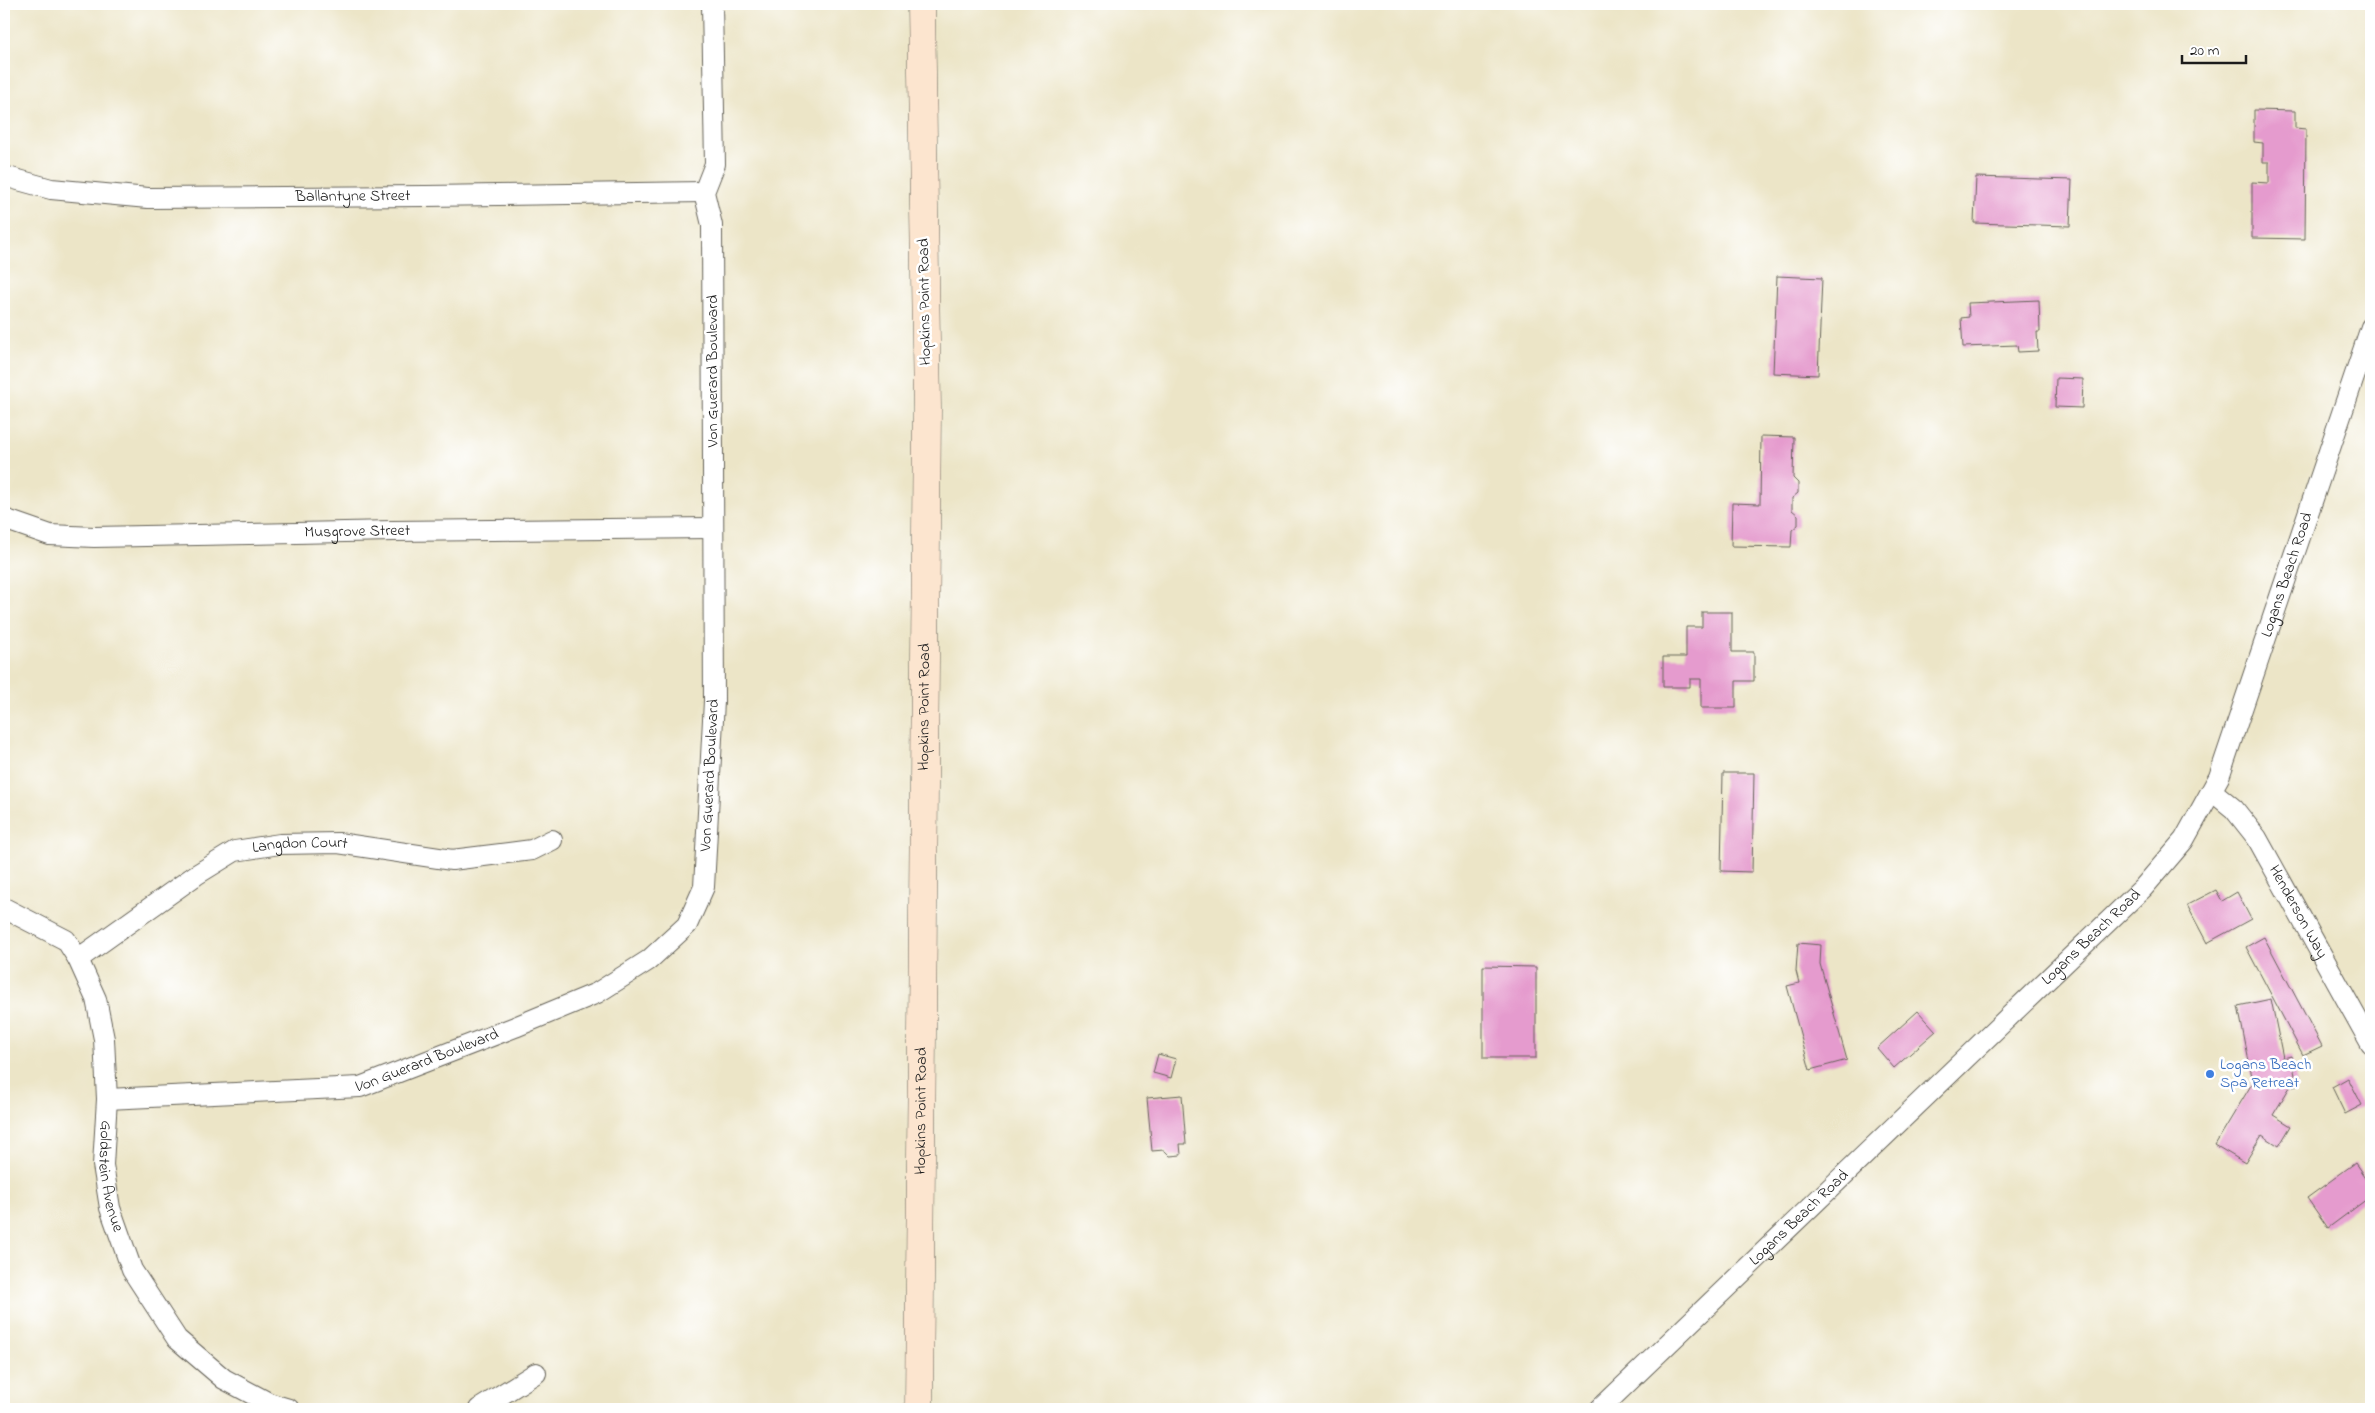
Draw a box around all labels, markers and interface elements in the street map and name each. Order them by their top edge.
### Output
scale bar [2182,32,2246,64]
text: 20 m [2190,40,2220,62]
street label: Ballantyne Street [294,184,411,209]
street label: Hopkins Point Road [912,238,938,366]
street label: Von Guerard Boulevard [701,295,725,448]
street label: Logans Beach Road [2255,509,2319,641]
street label: Musgrove Street [304,519,411,545]
street label: Hopkins Point Road [912,643,937,771]
street label: Von Guerard Boulevard [694,698,726,853]
street label: Langdon Court [251,831,350,860]
street label: Henderson Way [2262,861,2334,963]
street label: Logans Beach Road [2036,884,2147,991]
street label: Von Guerard Boulevard [354,1022,502,1099]
street label: Hopkins Point Road [909,1047,934,1175]
place label: Logans Beach Spa Retreat [2220,1053,2311,1095]
marker: Logans Beach Spa Retreat [2204,1068,2216,1080]
street label: Goldstein Avenue [91,1120,130,1236]
street label: Logans Beach Road [1744,1164,1854,1272]

